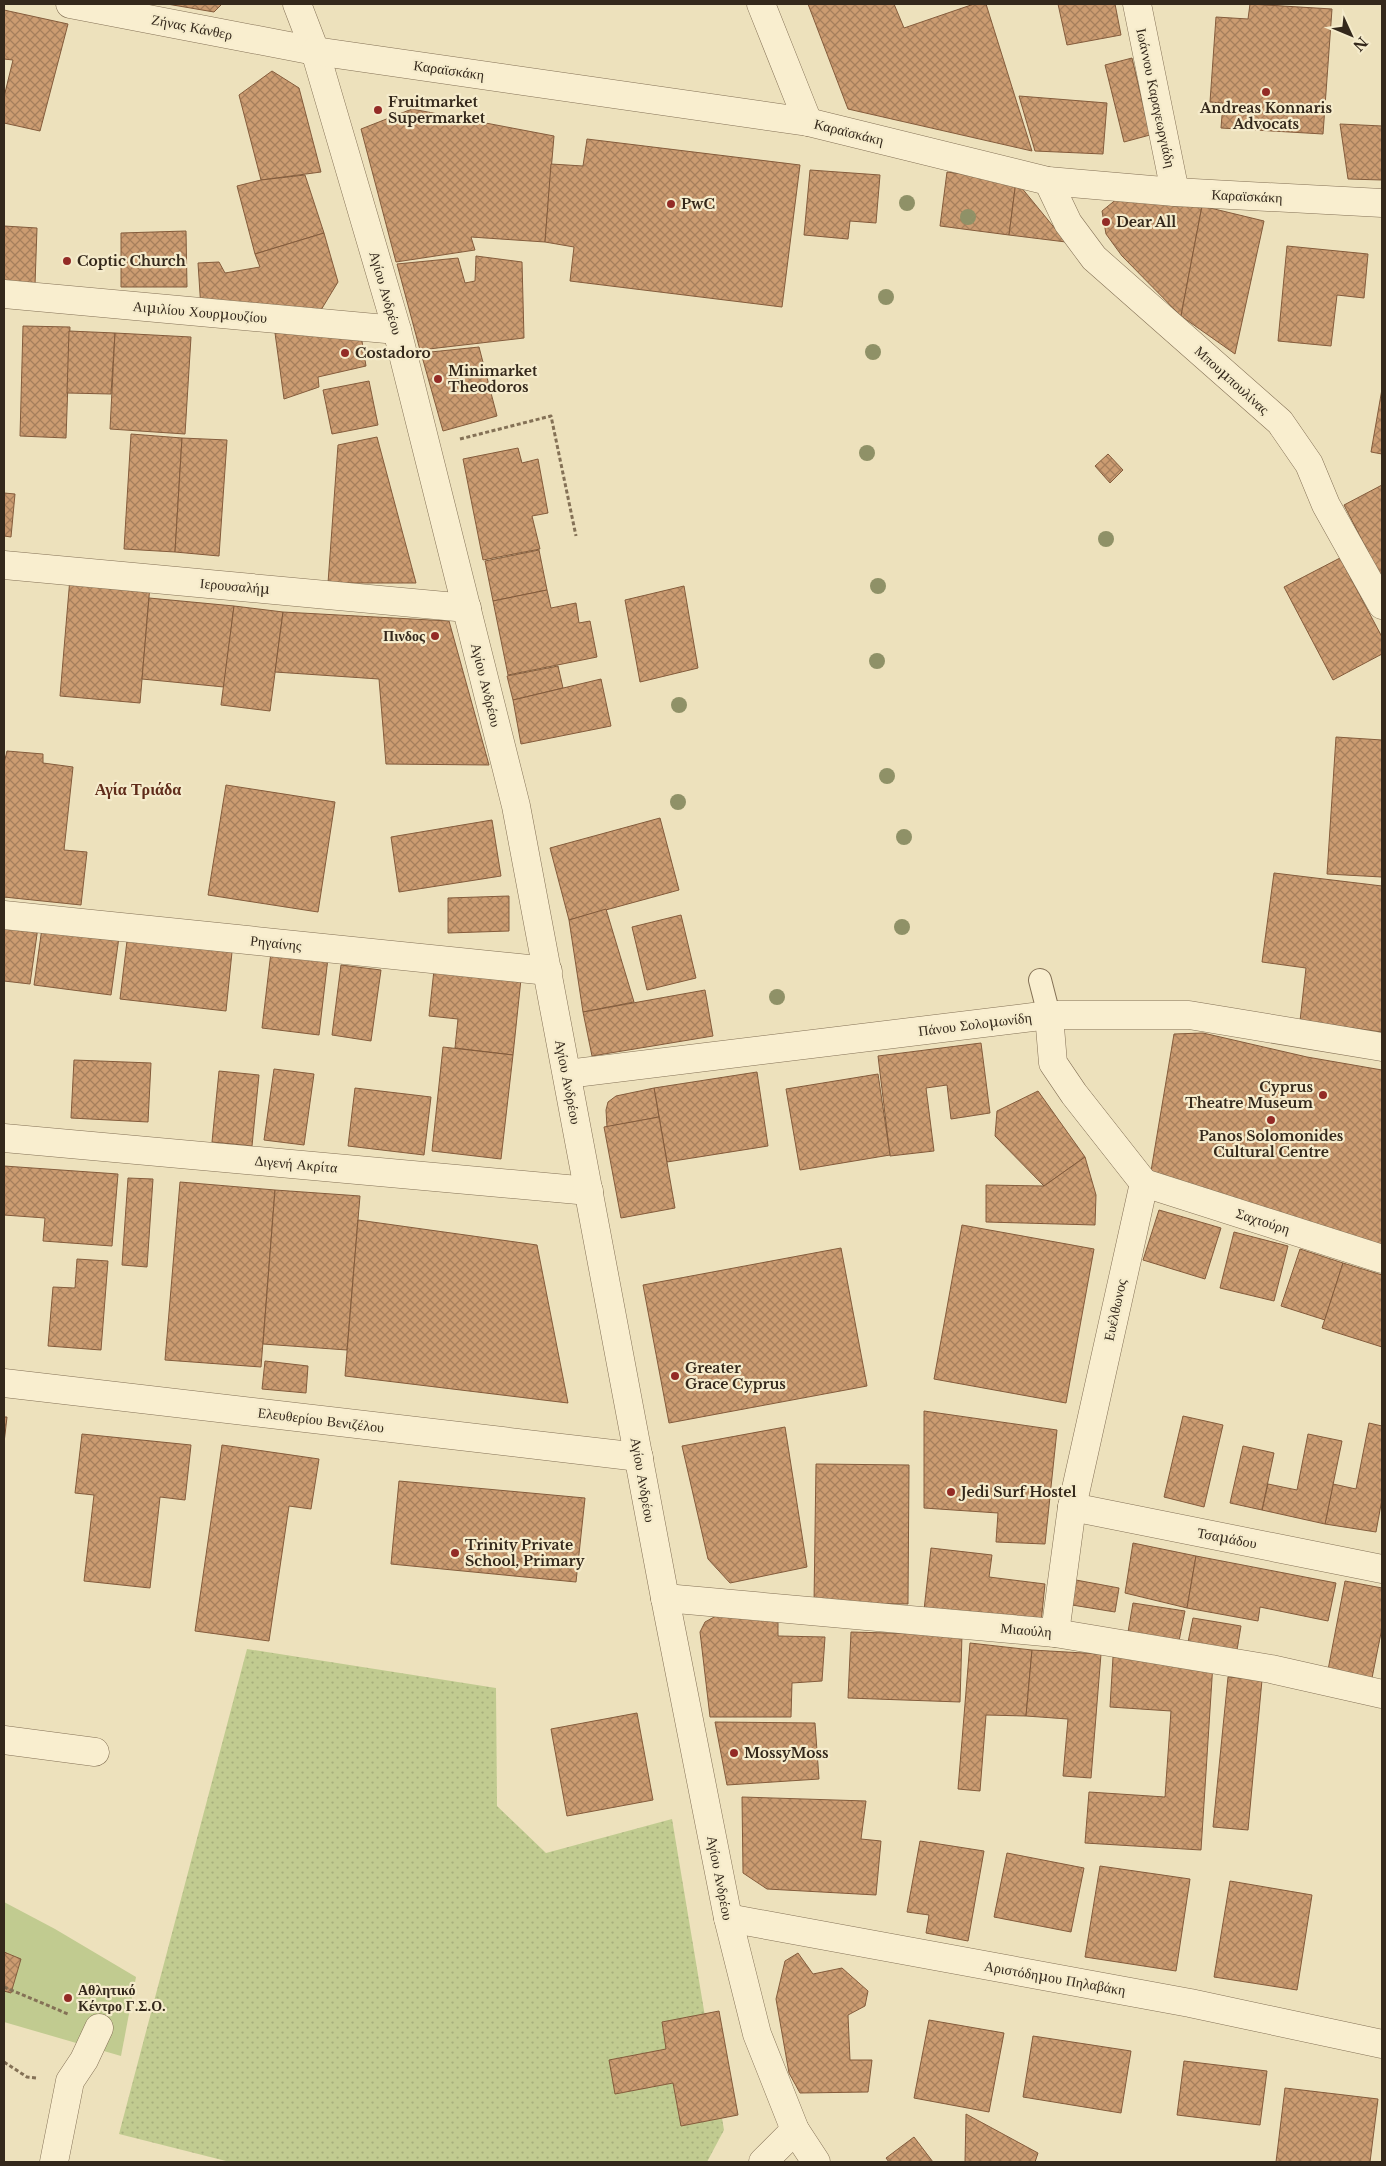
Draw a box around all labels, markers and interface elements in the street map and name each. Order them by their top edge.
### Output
street label: Ζήνας Κάνθερ [150,10,234,44]
north arrow [1326,10,1376,60]
street label: Ιωάννου Καραγεωργιάδη [1132,27,1180,169]
text: N [1349,33,1371,55]
street label: Καραϊσκάκη [412,56,486,84]
marker: Andreas Konnaris Advocats [1260,86,1272,98]
place label: Fruitmarket Supermarket [388,93,486,127]
place label: Andreas Konnaris Advocats [1199,99,1332,133]
marker: Fruitmarket Supermarket [372,104,384,116]
street label: Καραϊσκάκη [812,115,886,149]
street label: Καραϊσκάκη [1211,185,1283,207]
place label: PwC [681,195,715,213]
marker: PwC [665,198,677,210]
place label: Dear All [1116,213,1176,231]
marker: Dear All [1100,216,1112,228]
street label: Αγίου Ανδρέου [366,249,406,337]
place label: Coptic Church [77,252,186,270]
marker: Coptic Church [61,255,73,267]
street label: Αιμιλίου Χουρμουζίου [132,297,268,327]
street label: Μπουμπουλίνας [1191,342,1273,419]
place label: Costadoro [355,344,431,362]
marker: Costadoro [339,347,351,359]
place label: Minimarket Theodoros [448,362,538,396]
marker: Minimarket Theodoros [432,373,444,385]
street label: Ιερουσαλήμ [199,574,271,598]
place label: Πινδος [383,627,426,645]
marker: Πινδος [429,630,441,642]
street label: Αγίου Ανδρέου [467,641,505,729]
district label: Αγία Τριάδα [95,779,181,799]
street label: Ρηγαίνης [249,931,303,955]
street label: Πάνου Σολομωνίδη [917,1008,1033,1040]
street label: Αγίου Ανδρέου [551,1038,585,1126]
place label: Cyprus Theatre Museum [1185,1078,1314,1112]
marker: Cyprus Theatre Museum [1317,1089,1329,1101]
marker: Panos Solomonides Cultural Centre [1265,1114,1277,1126]
place label: Panos Solomonides Cultural Centre [1199,1127,1344,1161]
street label: Διγενή Ακρίτα [254,1151,339,1177]
street label: Σαχτούρη [1234,1204,1292,1238]
street label: Ευέλθωνος [1100,1277,1130,1343]
place label: Greater Grace Cyprus [685,1359,786,1393]
marker: Greater Grace Cyprus [669,1370,681,1382]
street label: Ελευθερίου Βενιζέλου [257,1403,385,1437]
street label: Αγίου Ανδρέου [627,1436,659,1524]
place label: Jedi Surf Hostel [958,1483,1076,1501]
marker: Jedi Surf Hostel [945,1486,957,1498]
street label: Τσαμάδου [1196,1523,1258,1553]
place label: Trinity Private School, Primary [465,1536,586,1570]
marker: Trinity Private School, Primary [449,1547,461,1559]
street label: Μιαούλη [1000,1619,1052,1641]
place label: MossyMoss [744,1744,829,1762]
marker: MossyMoss [728,1747,740,1759]
street label: Αγίου Ανδρέου [703,1834,737,1922]
street label: Αριστόδημου Πηλαβάκη [983,1957,1127,1999]
place label: Αθλητικό Κέντρο Γ.Σ.Ο. [78,1981,166,2015]
marker: Αθλητικό Κέντρο Γ.Σ.Ο. [62,1992,74,2004]

